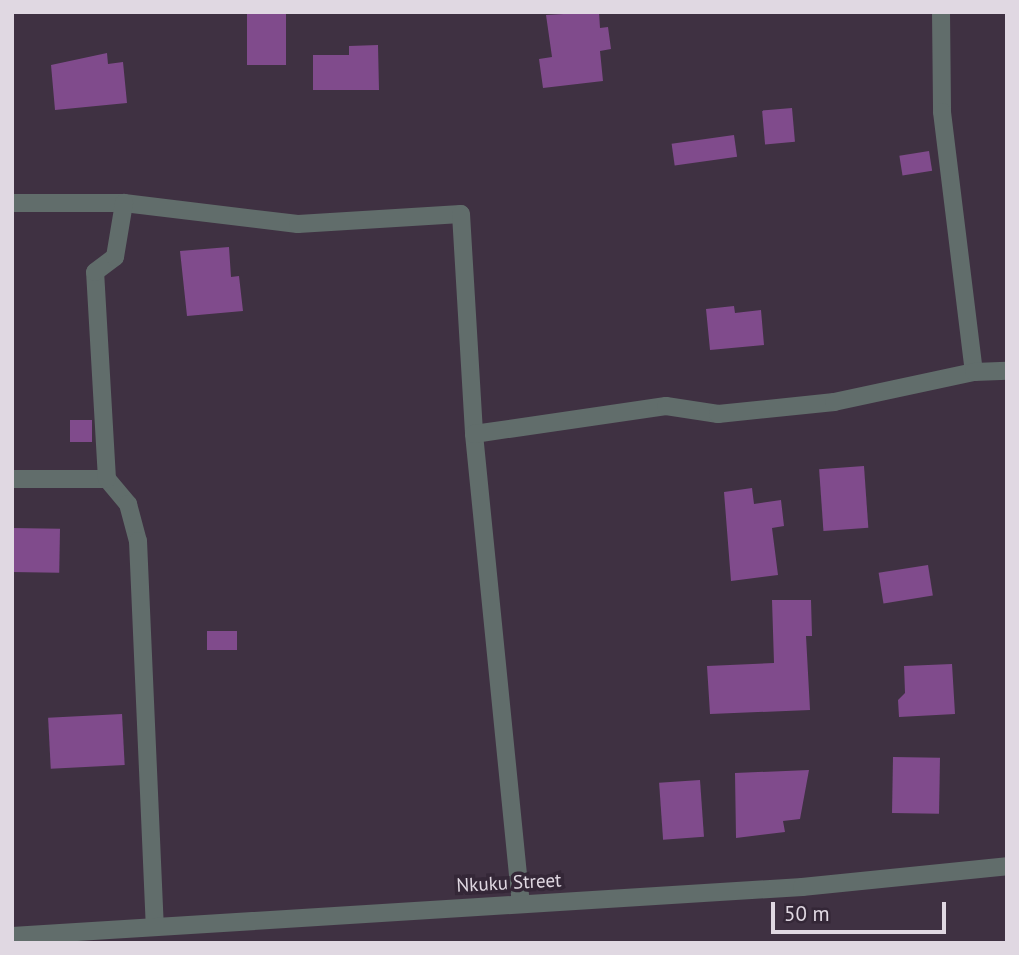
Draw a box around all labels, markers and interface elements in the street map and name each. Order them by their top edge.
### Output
street label: Nkuku Street [456,869,562,897]
scale bar [774,888,949,932]
text: 50 m [784,900,830,927]

